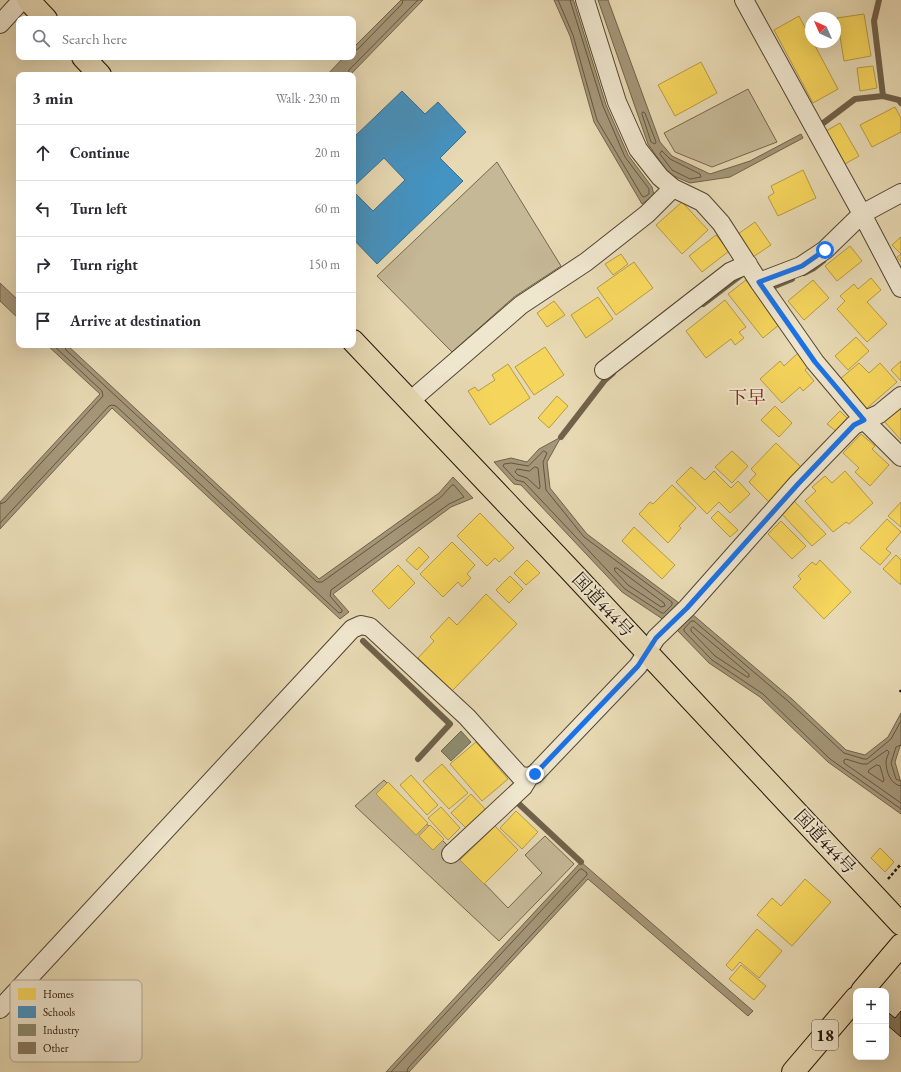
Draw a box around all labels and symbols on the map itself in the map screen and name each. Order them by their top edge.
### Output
north arrow [805,12,841,48]
route start [816,241,834,259]
district label: 下早 [728,385,766,410]
street label: 国道444号 [568,568,639,642]
route end [526,765,544,783]
street label: 国道444号 [790,805,861,879]
legend [10,980,142,1062]
text: Homes [43,987,74,1001]
text: Schools [43,1005,76,1019]
road number: 18 [812,1020,838,1050]
text: Industry [43,1023,80,1037]
text: Other [43,1041,69,1055]

